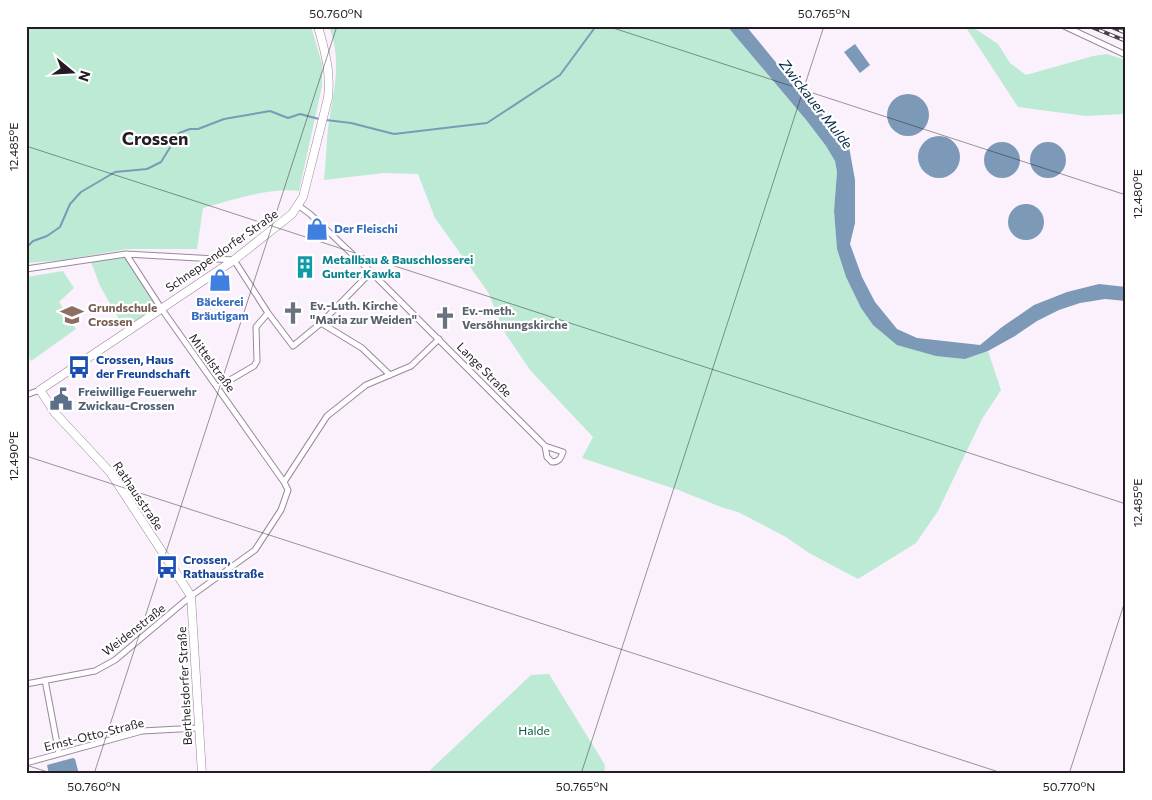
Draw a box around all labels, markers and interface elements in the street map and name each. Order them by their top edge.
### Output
text: 50.760°N [309,6,363,20]
text: 50.765°N [798,6,850,20]
north arrow [48,48,98,98]
water label: Zwickauer Mulde [775,55,857,152]
text: N [75,69,95,84]
text: 12.485°E [6,123,20,171]
district label: Crossen [122,127,188,149]
text: 12.480°E [1130,169,1144,219]
street label: Schneppendorfer Straße [163,206,280,294]
shop icon: Der Fleischi [304,216,330,242]
place label: Der Fleischi [334,221,398,235]
place label: Metallbau & Bauschlosserei Gunter Kawka [322,252,473,280]
building icon: Metallbau & Bauschlosserei Gunter Kawka [292,254,318,280]
shop icon: Bäckerei Bräutigam [207,267,233,293]
place label: Bäckerei Bräutigam [191,294,249,322]
place label: Ev.-Luth. Kirche "Maria zur Weiden" [310,298,417,326]
place label: Grundschule Crossen [88,300,157,328]
church icon: Ev.-Luth. Kirche "Maria zur Weiden" [280,300,306,326]
school or university icon: Grundschule Crossen [59,302,85,328]
place label: Ev.-meth. Versöhnungskirche [462,303,568,331]
church icon: Ev.-meth. Versöhnungskirche [432,305,458,331]
street label: Mittelstraße [187,331,239,394]
street label: Lange Straße [455,339,515,399]
place label: Crossen, Haus der Freundschaft [96,352,190,380]
bus stop icon: Crossen, Haus der Freundschaft [66,354,92,380]
place label: Freiwillige Feuerwehr Zwickau-Crossen [78,384,197,412]
public building icon: Freiwillige Feuerwehr Zwickau-Crossen [48,386,74,412]
text: 12.490°E [6,431,20,481]
street label: Rathausstraße [111,459,167,532]
text: 12.485°E [1130,479,1144,527]
place label: Crossen, Rathausstraße [183,552,264,580]
bus stop icon: Crossen, Rathausstraße [154,554,180,580]
street label: Weidenstraße [99,600,168,658]
street label: Berthelsdorfer Straße [174,626,194,746]
street label: Ernst-Otto-Straße [42,715,145,753]
park label: Halde [518,723,550,737]
text: 50.760°N [67,779,121,793]
text: 50.765°N [556,779,608,793]
text: 50.770°N [1043,779,1095,793]

